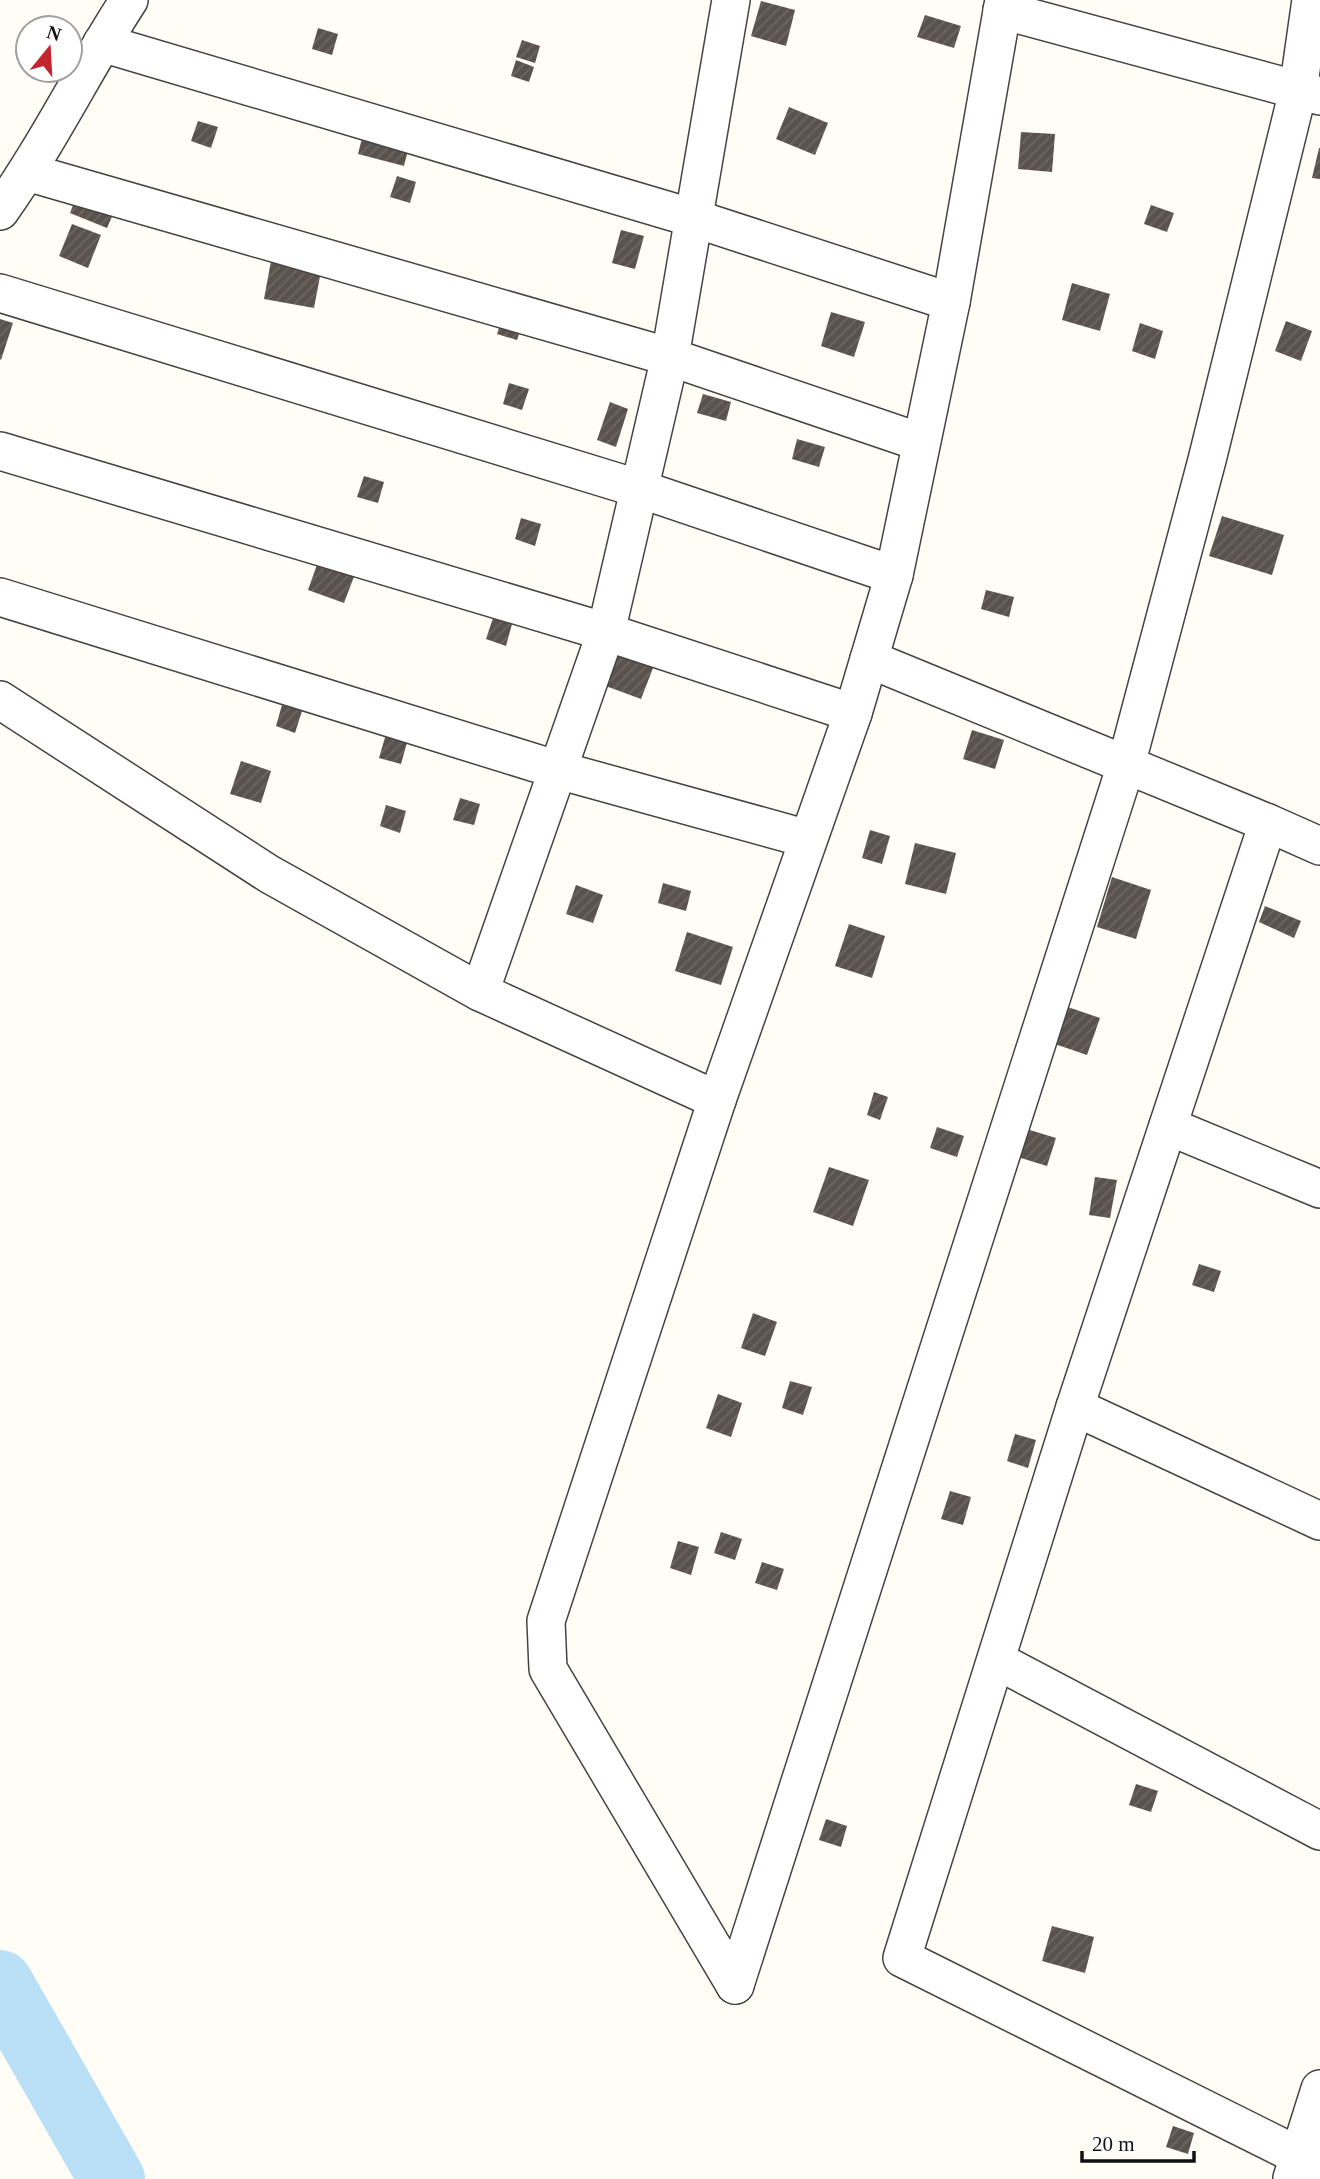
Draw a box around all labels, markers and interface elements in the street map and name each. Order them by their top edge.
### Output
north arrow [14,14,84,84]
text: N [44,21,64,45]
scale bar [1082,2120,1194,2164]
text: 20 m [1092,2132,1135,2156]

